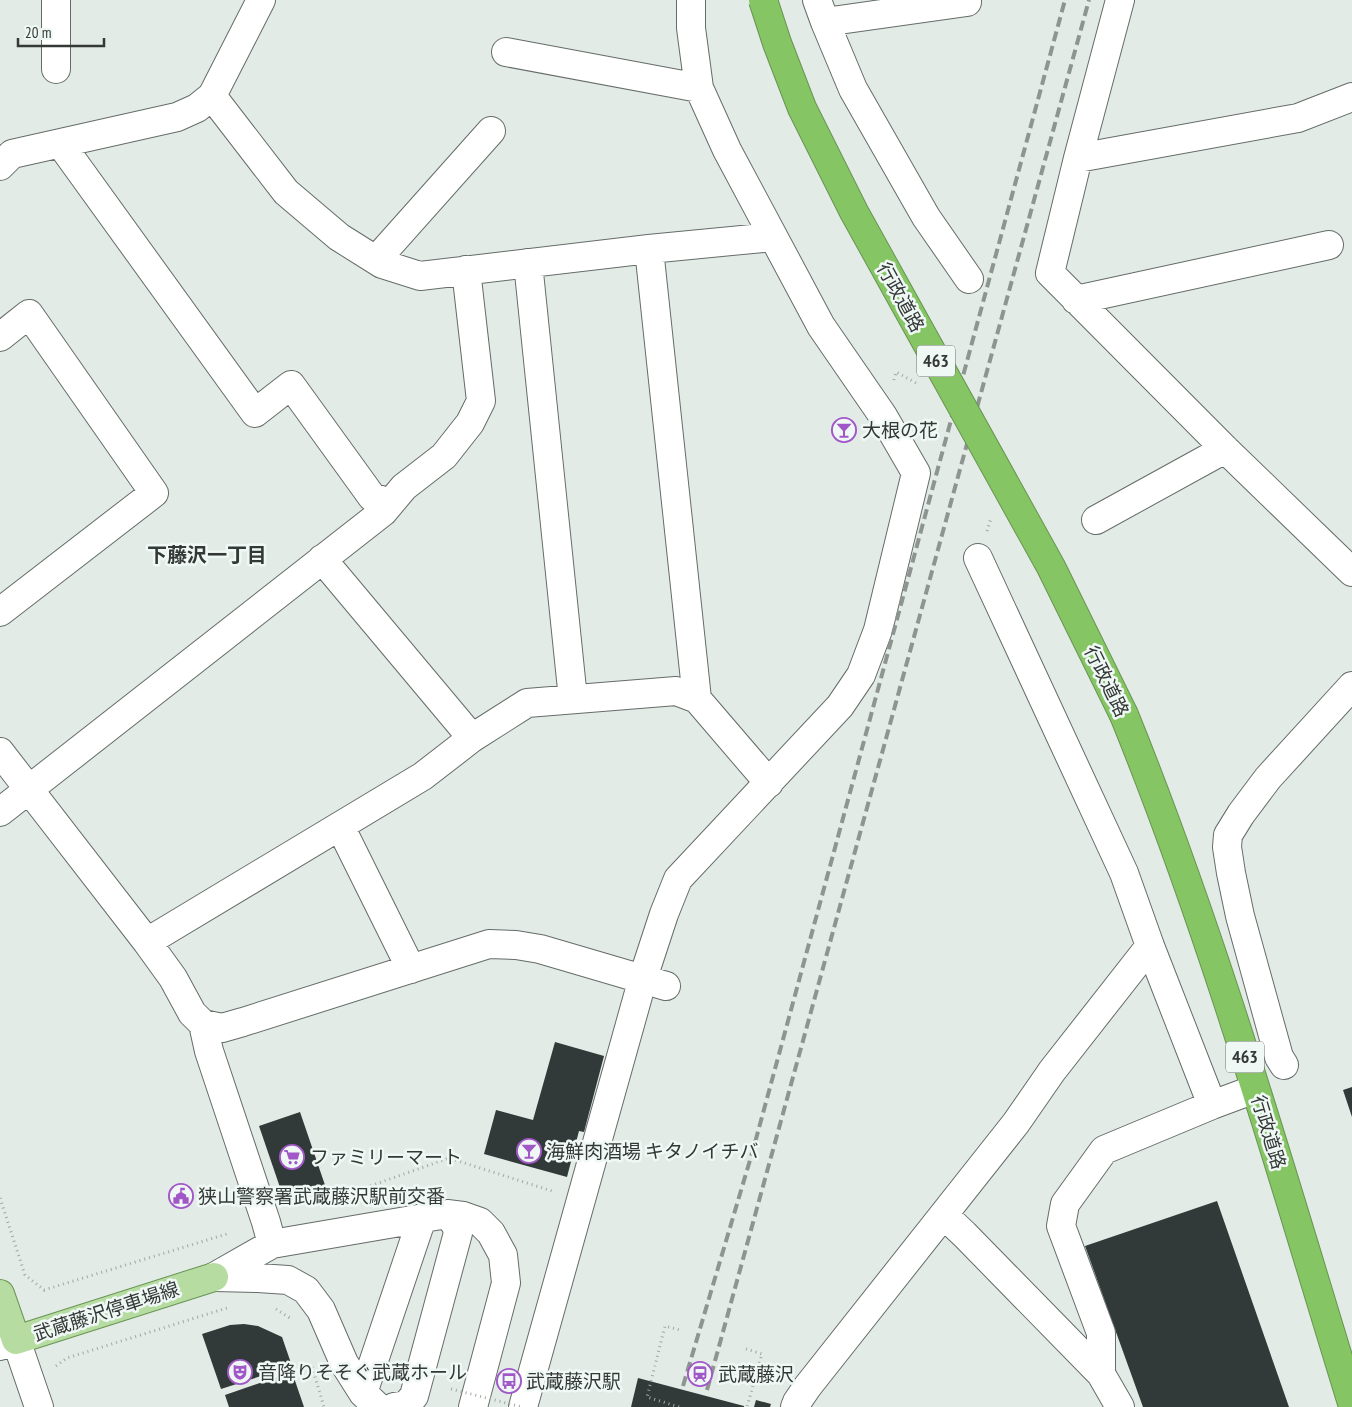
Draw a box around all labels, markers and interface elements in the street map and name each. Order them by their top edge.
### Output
scale bar [18,15,104,47]
text: 20 m [25,23,51,42]
street label: 行政道路 [872,258,930,336]
road number: 463 [917,346,955,376]
bar icon: 大根の花 [831,417,857,443]
place label: 大根の花 [862,418,938,442]
district label: 下藤沢一丁目 [147,542,267,568]
street label: 行政道路 [1080,642,1134,720]
road number: 463 [1226,1042,1264,1072]
street label: 行政道路 [1246,1092,1292,1172]
bar icon: 海鮮肉酒場 キタノイチバ [516,1138,542,1164]
place label: 海鮮肉酒場 キタノイチバ [546,1139,758,1163]
supermarket icon: ファミリーマート [279,1144,305,1170]
place label: ファミリーマート [310,1145,462,1169]
public building icon: 狭山警察署武蔵藤沢駅前交番 [168,1183,194,1209]
place label: 狭山警察署武蔵藤沢駅前交番 [198,1184,445,1208]
street label: 武蔵藤沢停車場線 [30,1276,182,1346]
theatre icon: 音降りそそぐ武蔵ホール [227,1359,253,1385]
place label: 音降りそそぐ武蔵ホール [258,1360,467,1384]
station icon: 武蔵藤沢 [687,1361,713,1387]
place label: 武蔵藤沢 [718,1362,794,1386]
bus stop icon: 武蔵藤沢駅 [496,1368,522,1394]
place label: 武蔵藤沢駅 [526,1369,621,1393]

